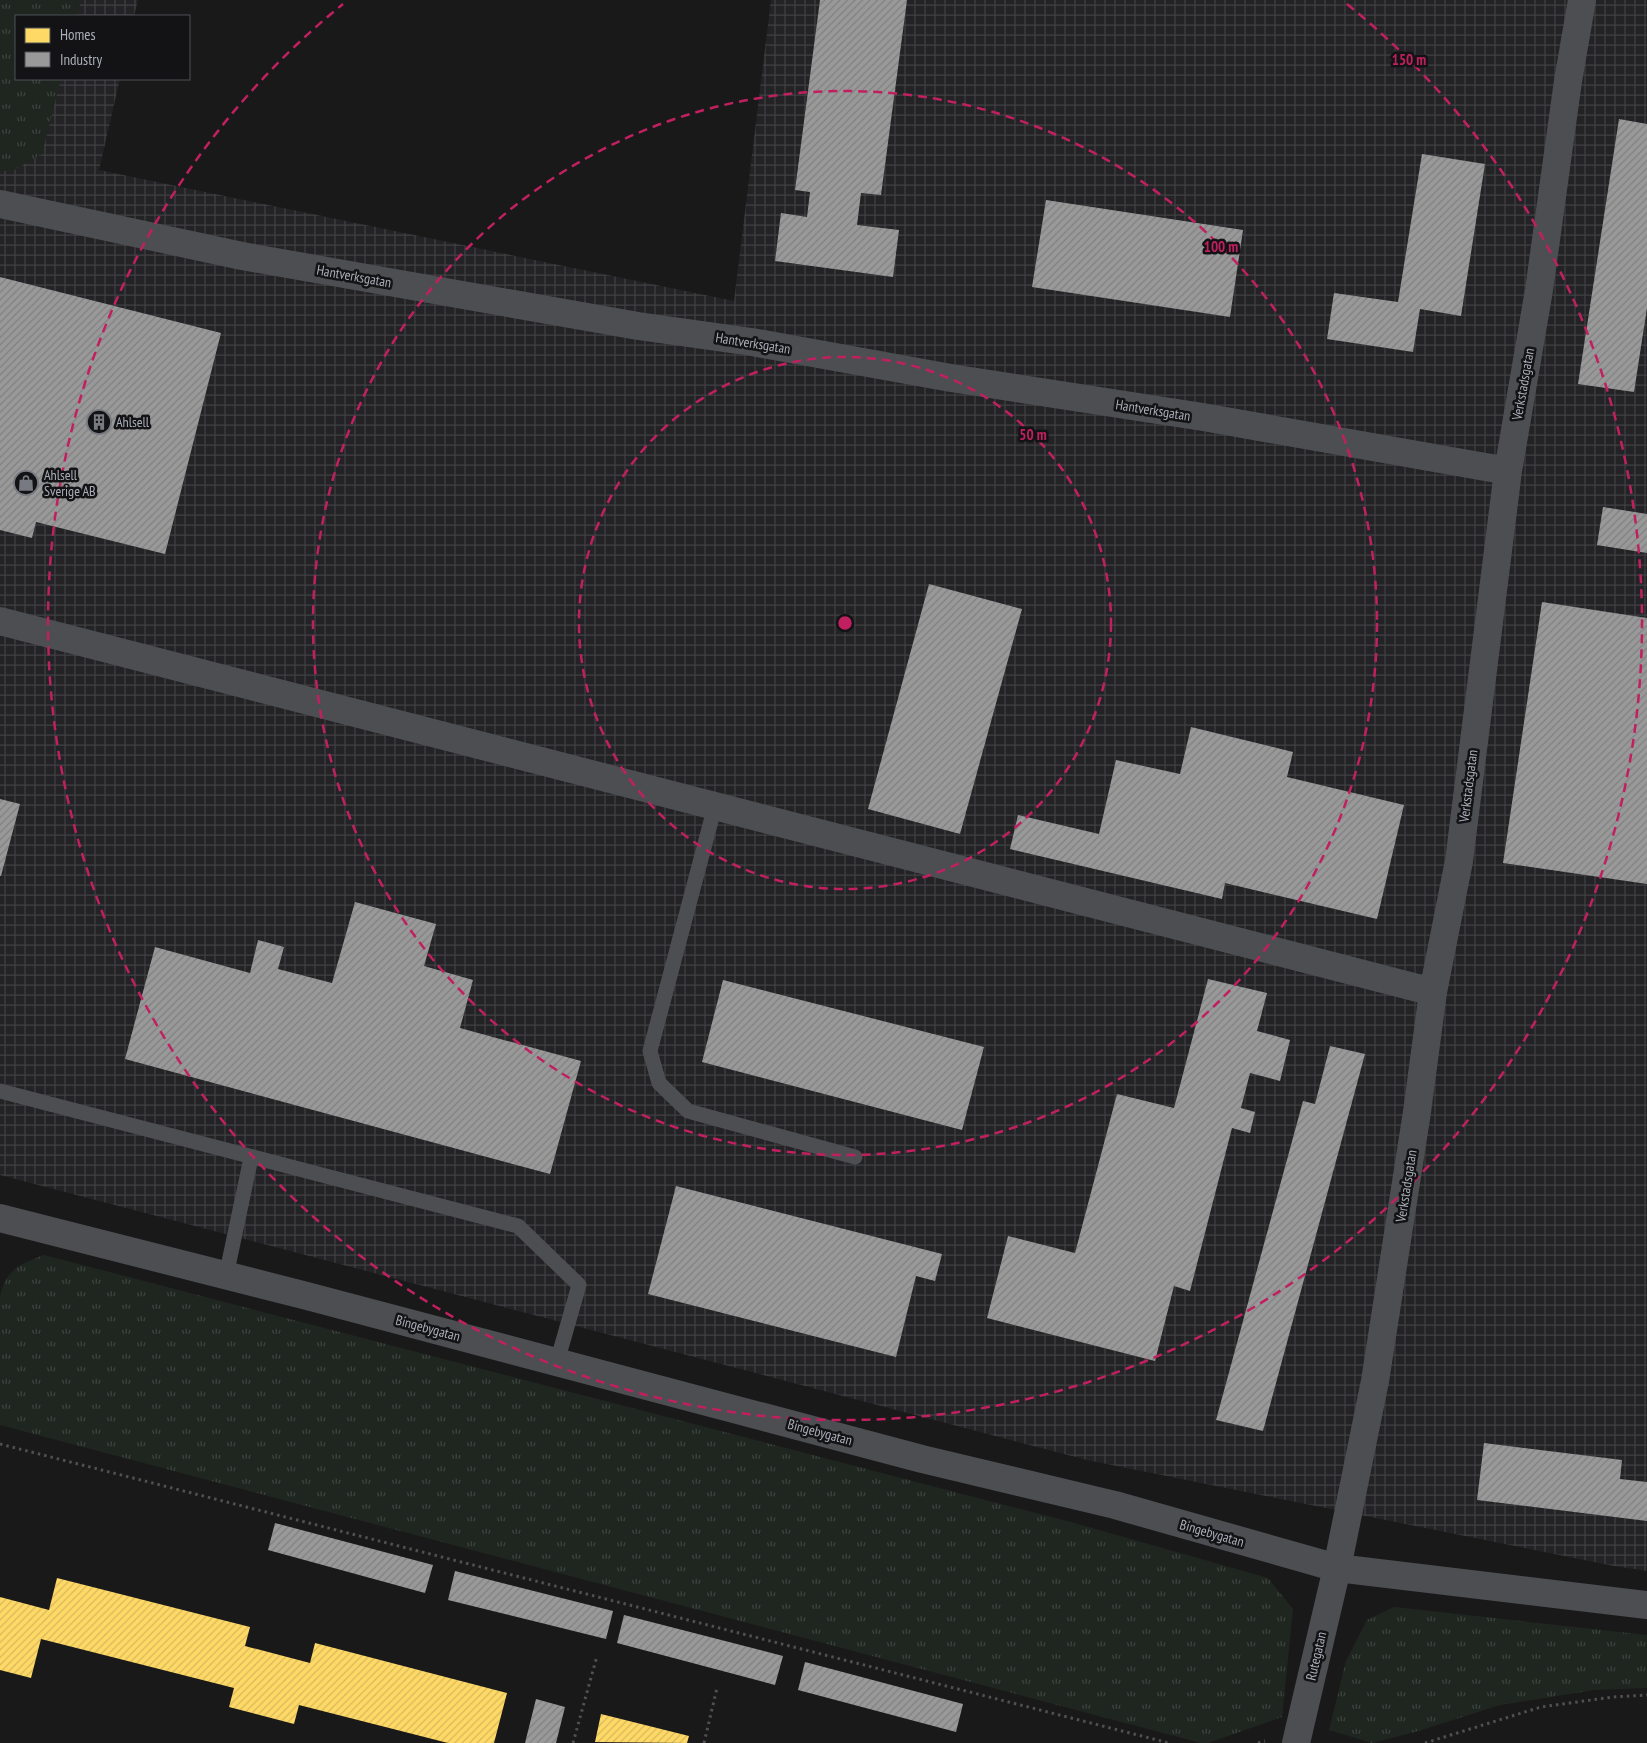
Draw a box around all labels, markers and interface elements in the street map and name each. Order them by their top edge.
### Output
legend [15,15,190,80]
text: Homes [60,25,96,44]
text: Industry [60,50,102,69]
text: 150 m [1392,50,1426,69]
text: 100 m [1204,237,1238,256]
street label: Hantverksgatan [315,261,393,291]
street label: Hantverksgatan [714,328,792,358]
street label: Verkstadsgatan [1508,346,1538,423]
street label: Hantverksgatan [1114,395,1192,425]
building icon: Ahlsell [86,409,112,435]
place label: Ahlsell [116,413,150,431]
text: 50 m [1019,425,1047,444]
place label: Ahlsell Sverige AB [44,466,96,500]
shop icon: Ahlsell Sverige AB [13,470,39,496]
centre of rings [836,614,854,632]
street label: Verkstadsgatan [1454,749,1481,824]
street label: Verkstadsgatan [1391,1149,1421,1224]
street label: Bingebygatan [394,1311,462,1345]
street label: Bingebygatan [786,1415,854,1449]
street label: Bingebygatan [1178,1515,1246,1551]
street label: Rutegatan [1302,1630,1330,1682]

